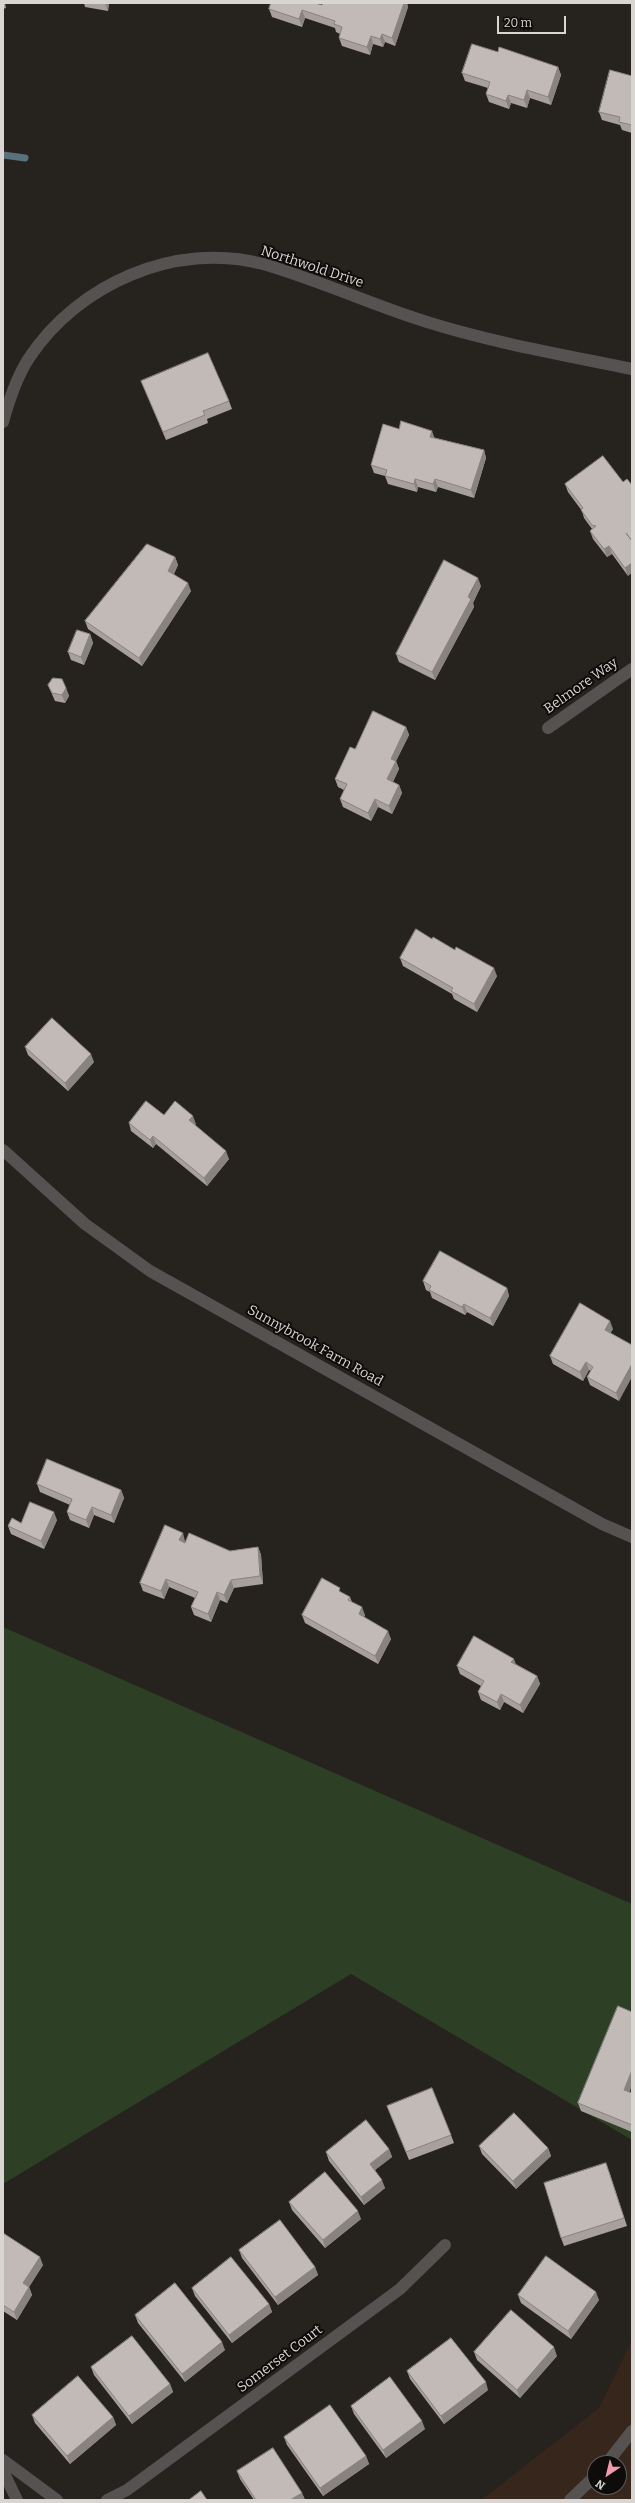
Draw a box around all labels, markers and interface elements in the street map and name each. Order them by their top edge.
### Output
scale bar [499,8,568,34]
text: 20 m [504,16,532,30]
street label: Northwold Drive [259,242,365,292]
street label: Belmore Way [541,654,621,718]
street label: Sunnybrook Farm Road [244,1302,386,1390]
street label: Somerset Court [234,2322,326,2396]
north arrow [587,2455,627,2495]
text: N [593,2477,608,2492]

